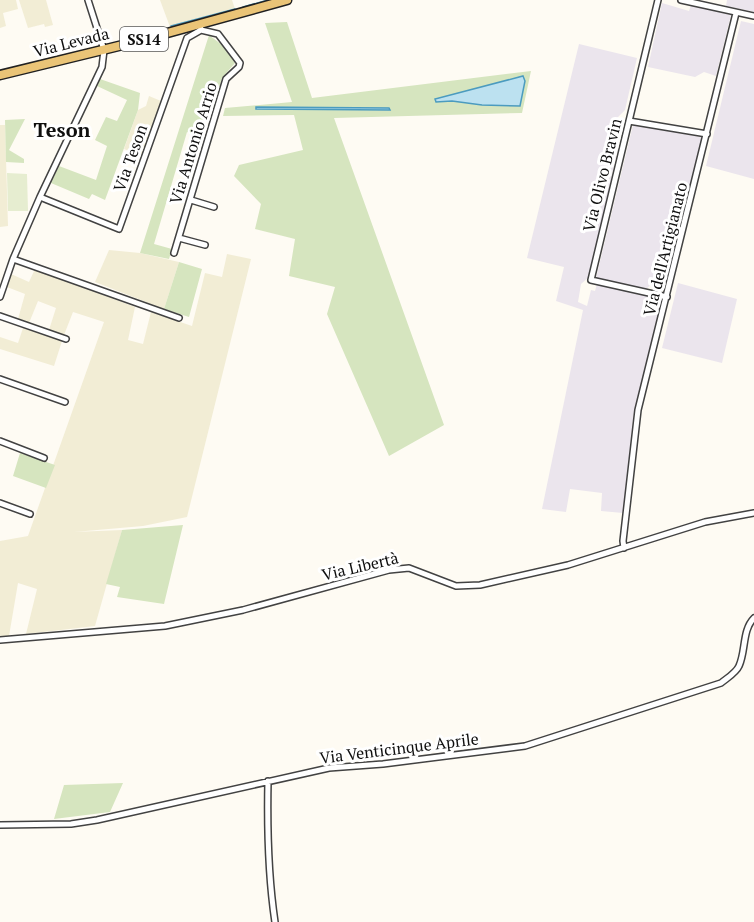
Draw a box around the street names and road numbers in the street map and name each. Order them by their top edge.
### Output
street label: Via Levada [31,22,111,62]
road number: SS14 [120,27,168,51]
street label: Via Antonio Arrio [164,79,222,207]
street label: Via Olivo Bravin [577,115,627,234]
street label: Via Teson [108,121,152,195]
street label: Via dell'Artigianato [638,180,692,318]
street label: Via Libertà [319,546,401,586]
street label: Via Venticinque Aprile [318,727,480,769]

